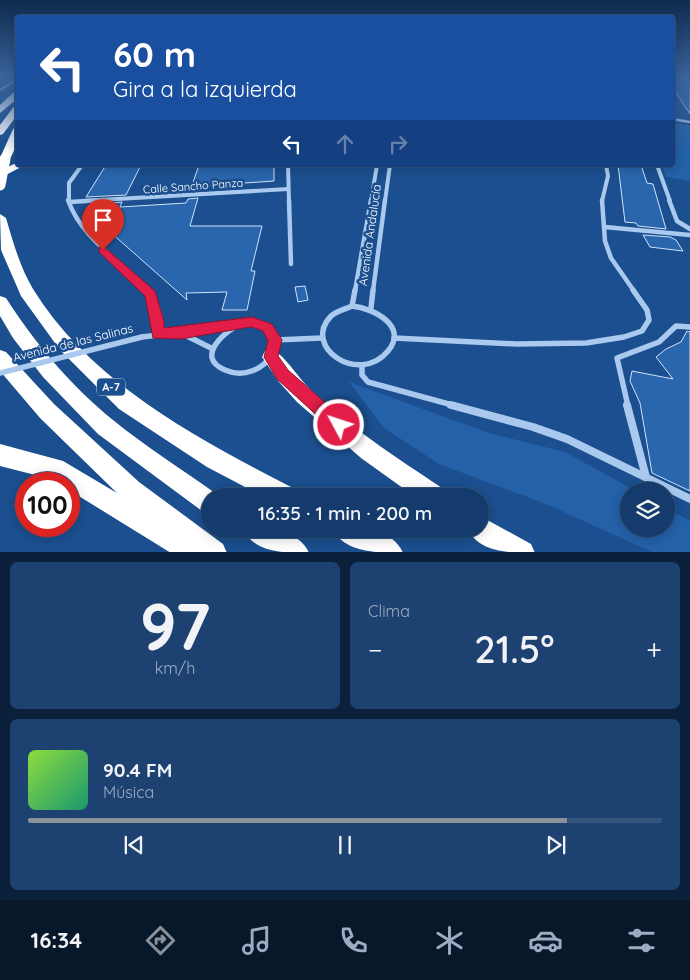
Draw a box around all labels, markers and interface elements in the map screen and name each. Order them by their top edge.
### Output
text: 60 m [113,32,196,76]
icon: left [30,35,95,100]
text: Gira a la izquierda [113,75,297,103]
icon: left [278,130,306,158]
icon: ahead [331,130,359,158]
icon: right [384,130,412,158]
street label: Calle Sancho Panza [142,176,244,196]
street label: Avenida Andalucía [355,183,384,287]
pin [82,199,124,250]
icon: arrive [89,206,117,234]
street label: Avenida de las Salinas [11,320,135,365]
road number: A-7 [97,378,125,396]
position arrow [312,398,364,450]
speed limit sign: 100 [15,472,80,537]
map controls [620,482,675,537]
button: layers [620,482,675,537]
text: 16:35 · 1 min · 200 m [258,501,432,525]
text: 97 [140,585,210,666]
text: Clima [368,601,410,621]
text: 21.5° [474,625,555,673]
text: − [368,632,383,667]
text: + [646,632,662,667]
text: km/h [155,658,195,678]
text: 90.4 FM [103,758,172,782]
text: Música [103,782,154,802]
icon: previous [120,831,148,859]
icon: pause [331,831,359,859]
icon: next [542,831,570,859]
icon: directions [143,923,178,958]
icon: music [239,923,274,958]
icon: phone [336,923,371,958]
icon: climate [432,923,467,958]
icon: car [528,923,563,958]
icon: filters [624,923,659,958]
text: 16:34 [31,926,82,954]

